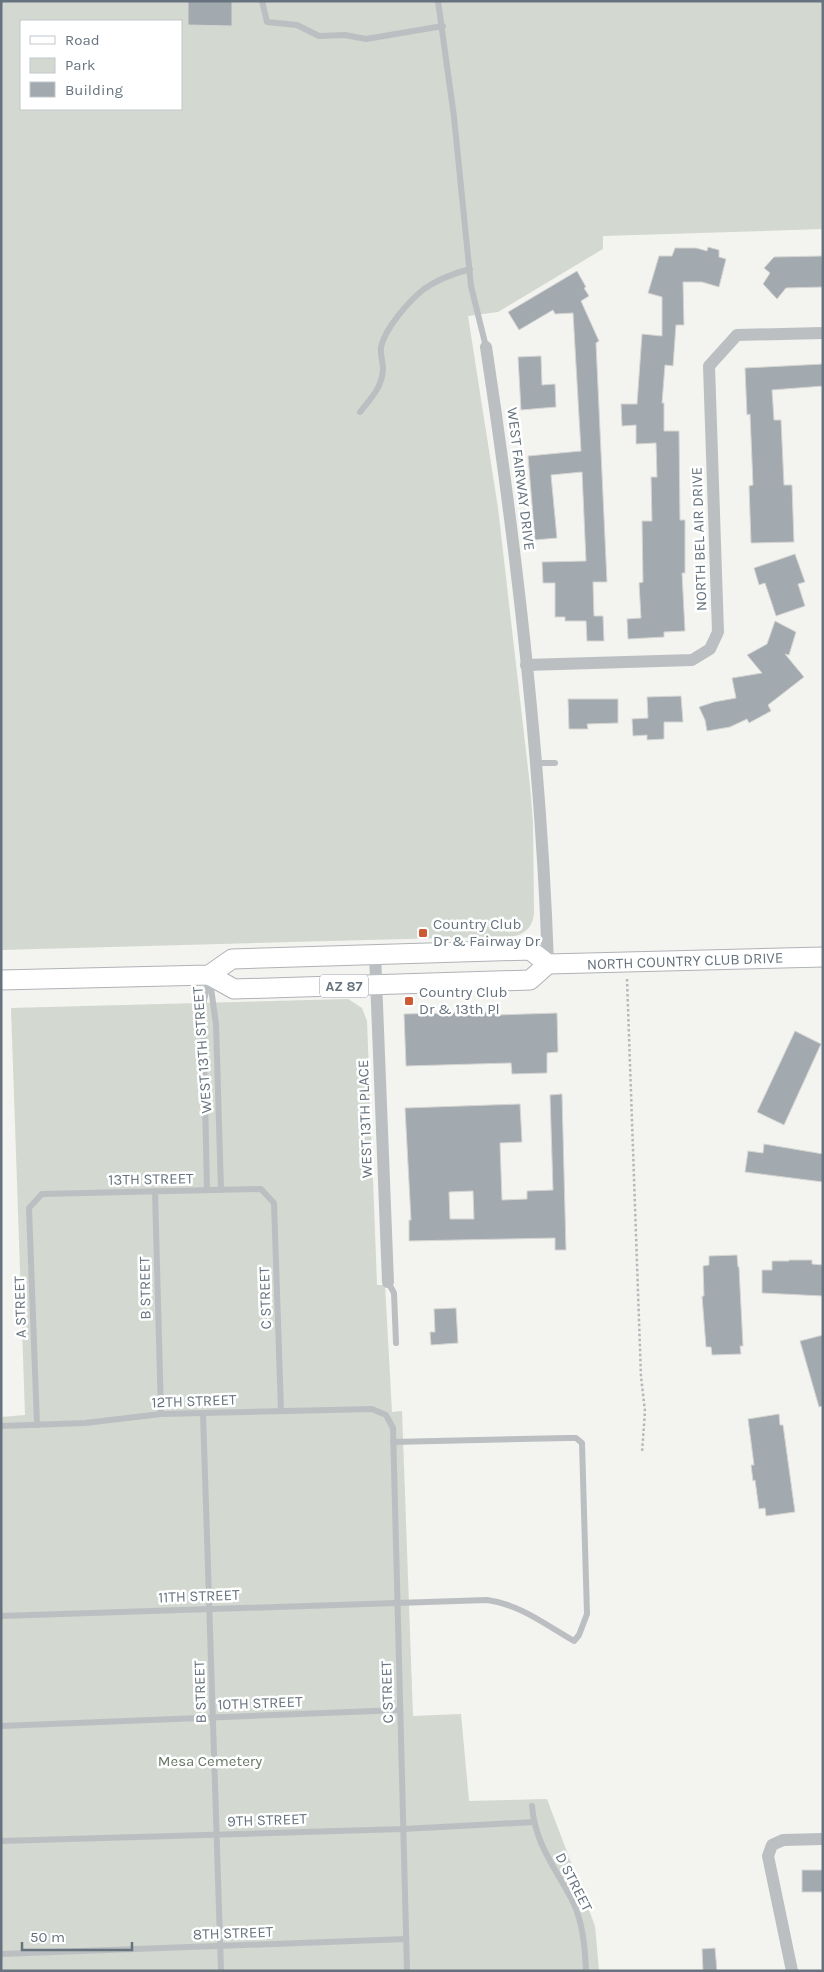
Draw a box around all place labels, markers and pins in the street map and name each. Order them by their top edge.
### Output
place label: Country Club Dr & Fairway Dr [433,915,540,950]
marker: Country Club Dr & Fairway Dr [417,927,429,939]
place label: Country Club Dr & 13th Pl [419,983,508,1018]
marker: Country Club Dr & 13th Pl [403,995,415,1007]

